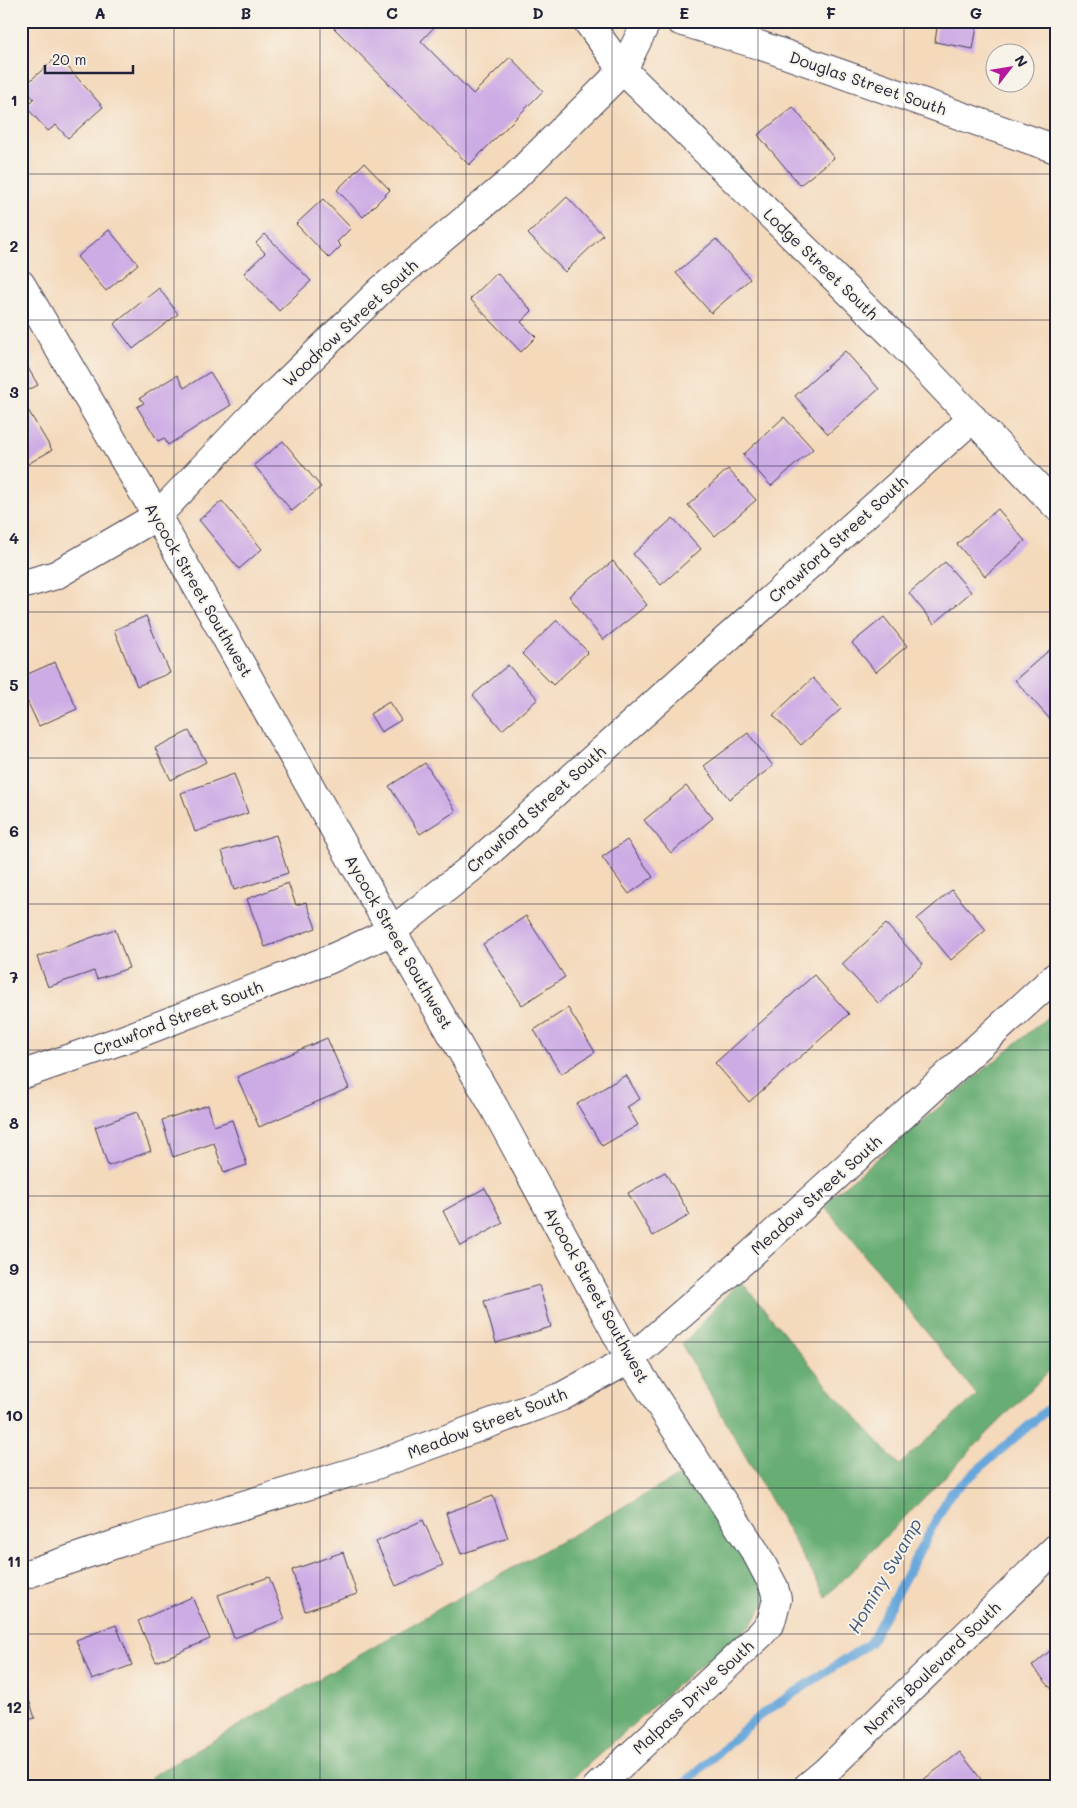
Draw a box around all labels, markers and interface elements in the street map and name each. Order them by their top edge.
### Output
text: A [94,2,106,23]
text: B [241,2,251,23]
text: C [386,2,398,23]
text: D [532,2,544,23]
text: E [679,2,689,23]
text: F [826,2,836,23]
text: G [970,2,982,23]
scale bar [45,42,132,74]
north arrow [984,42,1034,92]
street label: Douglas Street South [787,46,949,119]
text: 20 m [52,49,86,69]
text: N [1011,52,1032,71]
text: 1 [10,89,18,110]
street label: Lodge Street South [759,203,883,324]
text: 2 [10,235,19,256]
street label: Woodrow Street South [278,254,422,391]
text: 3 [9,381,19,402]
street label: Crawford Street South [764,471,912,607]
street label: Aycock Street Southwest [141,499,258,681]
text: 4 [9,527,19,548]
text: 5 [9,674,19,695]
street label: Crawford Street South [462,741,610,877]
text: 6 [9,820,19,841]
street label: Aycock Street Southwest [341,851,458,1033]
text: 7 [10,966,19,987]
street label: Crawford Street South [90,975,266,1060]
text: 8 [9,1112,19,1133]
street label: Meadow Street South [746,1130,886,1259]
street label: Aycock Street Southwest [540,1203,655,1386]
text: 9 [9,1258,19,1279]
street label: Meadow Street South [404,1382,570,1463]
text: 10 [5,1404,23,1425]
water label: Hominy Swamp [841,1514,927,1637]
text: 11 [7,1550,21,1571]
street label: Norris Boulevard South [859,1597,1005,1739]
street label: Malpass Drive South [628,1635,758,1758]
text: 12 [6,1696,22,1717]

